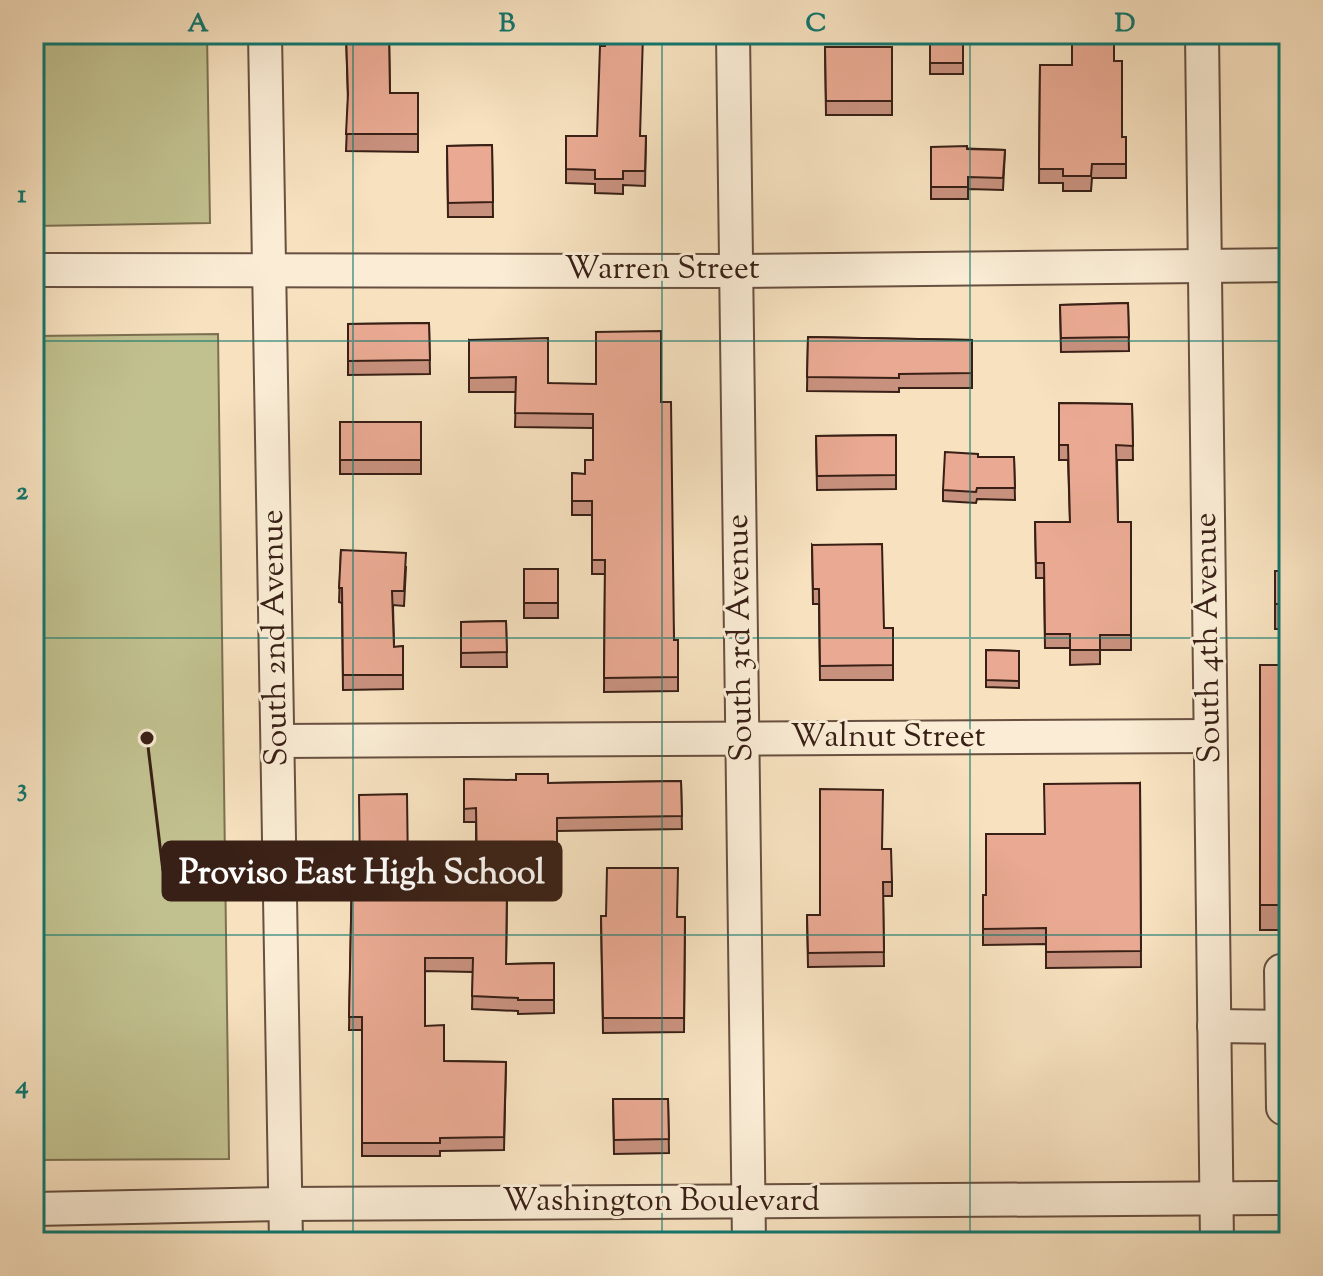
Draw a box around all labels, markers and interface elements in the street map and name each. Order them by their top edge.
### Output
text: A [187,6,209,43]
text: B [499,6,516,43]
text: C [806,6,826,43]
text: D [1115,6,1135,43]
text: 1 [18,177,27,214]
street label: Warren Street [564,247,760,293]
text: 2 [16,474,29,511]
street label: South 2nd Avenue [251,509,301,767]
street label: South 4th Avenue [1184,512,1234,764]
street label: South 3rd Avenue [716,514,766,762]
street label: Walnut Street [791,715,985,761]
text: 3 [17,771,27,808]
callout: Proviso East High School [163,842,561,900]
text: Proviso East High School [179,850,545,899]
text: 4 [14,1068,29,1105]
street label: Washington Boulevard [502,1179,820,1225]

